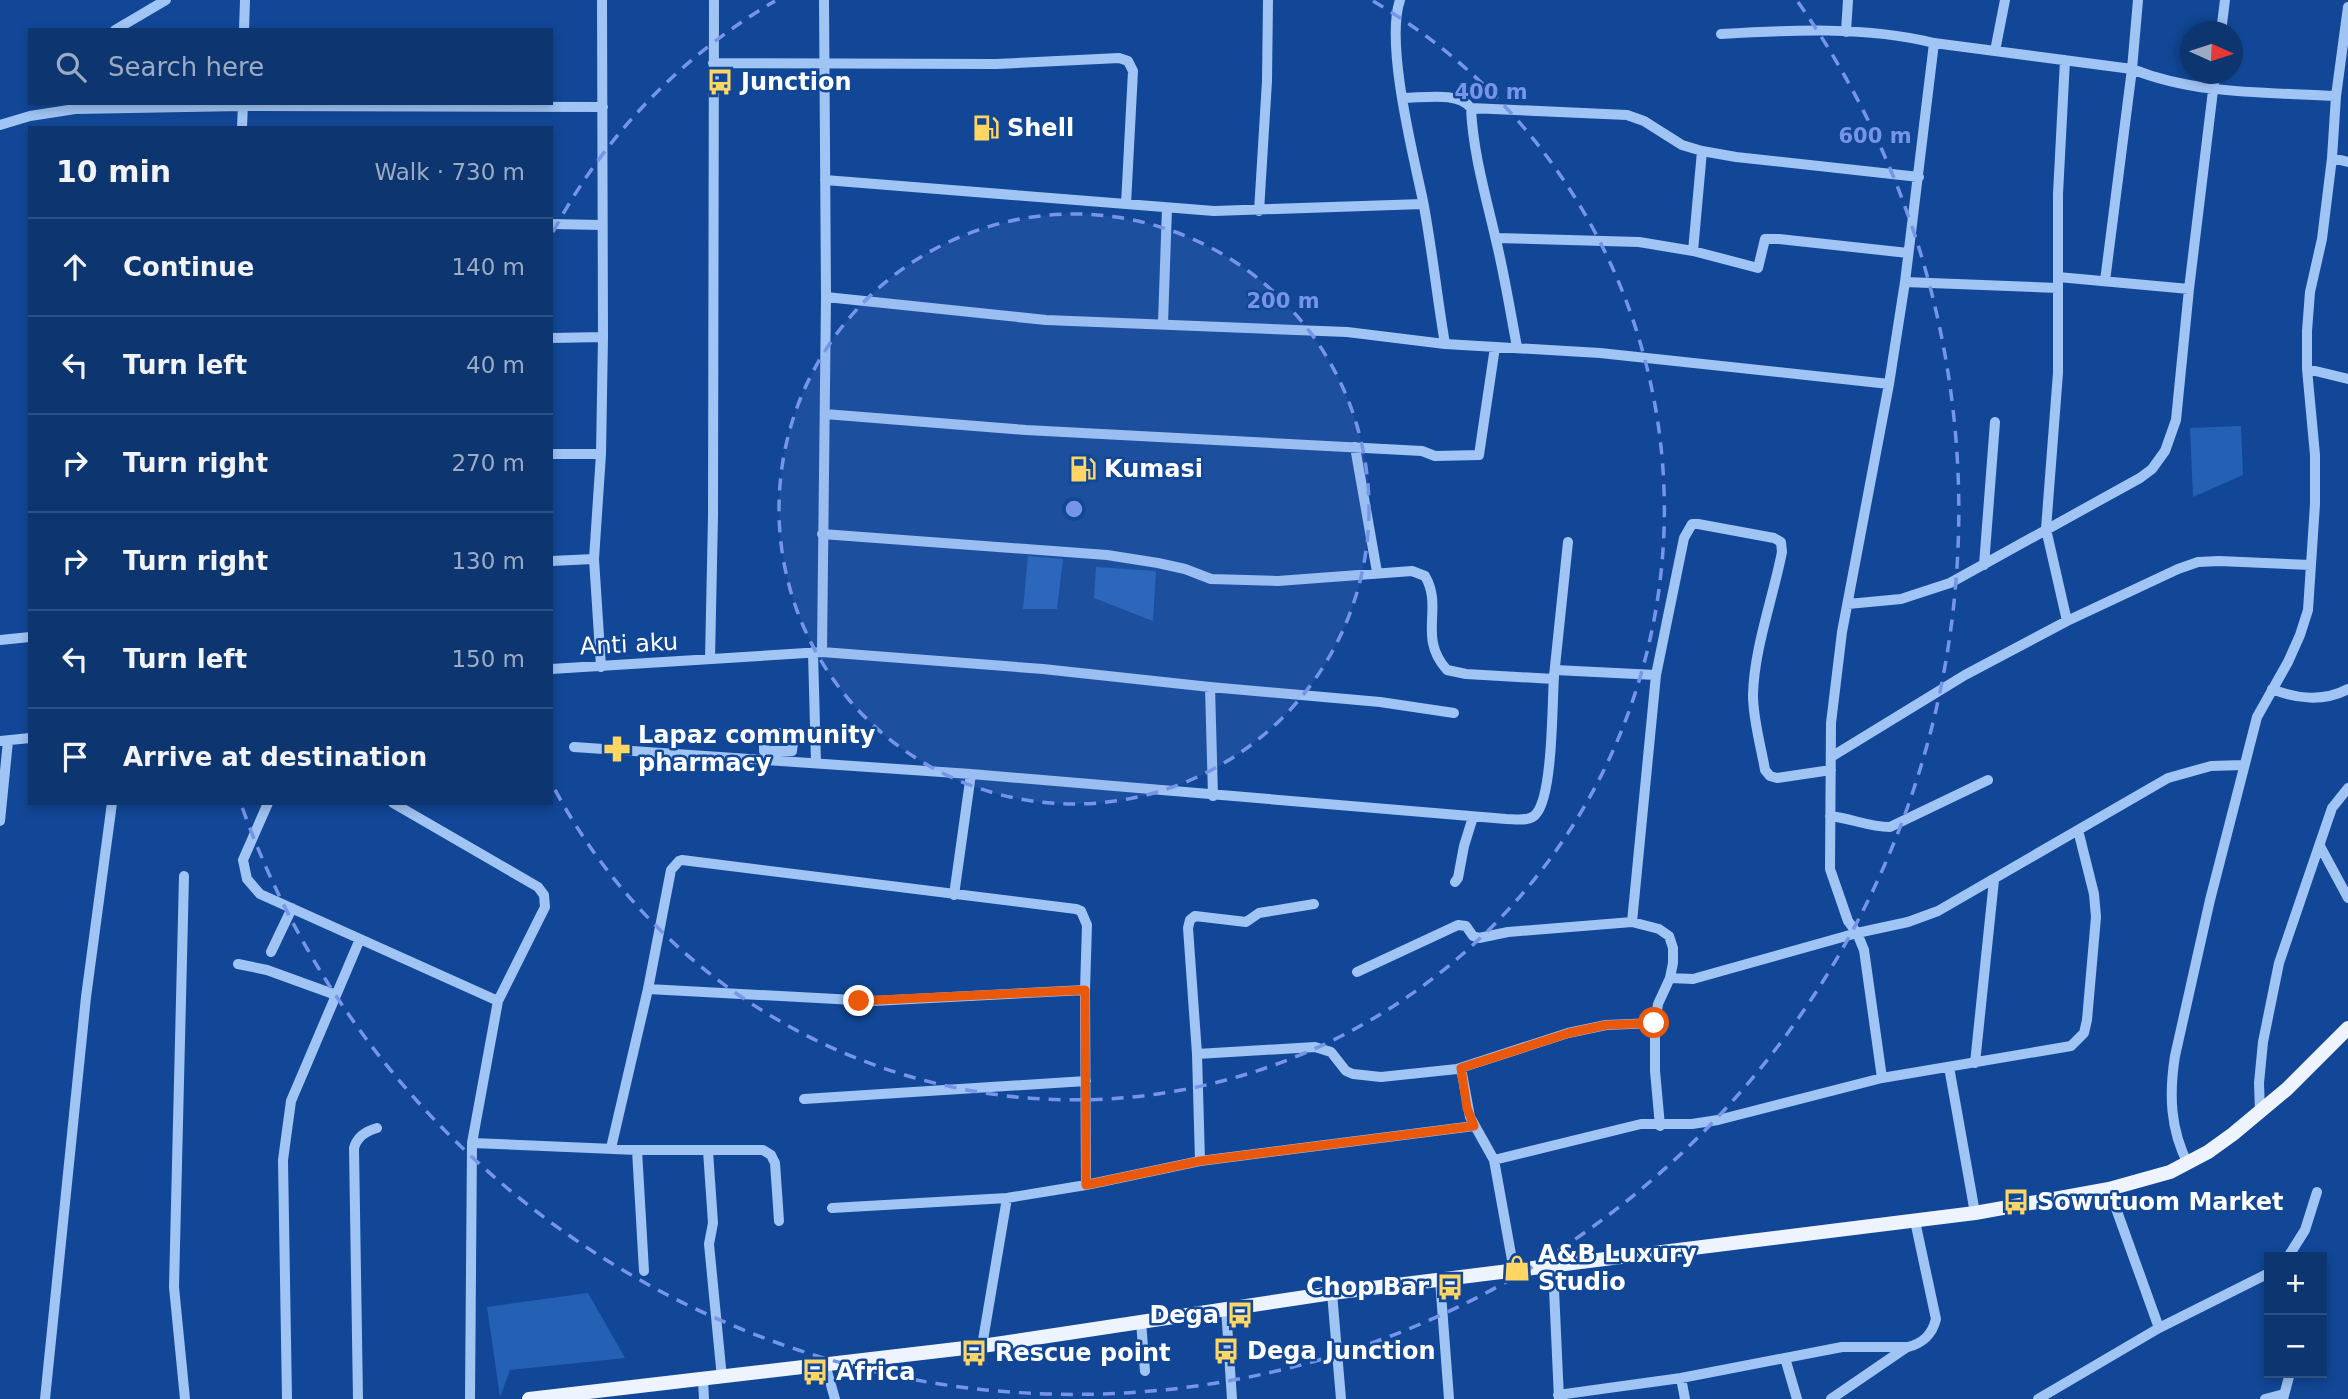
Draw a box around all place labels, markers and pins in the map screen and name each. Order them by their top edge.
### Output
bus stop icon: Junction [705,67,735,97]
place label: Junction [739,68,852,96]
fuel station icon: Shell [971,113,1001,143]
place label: Shell [1007,114,1074,142]
fuel station icon: Kumasi [1068,454,1098,484]
place label: Kumasi [1104,455,1203,483]
centre of rings [1062,497,1086,521]
place label: Lapaz community pharmacy [638,721,876,777]
pharmacy icon: Lapaz community pharmacy [602,734,632,764]
bus stop icon: Sowutuom Market [2001,1187,2031,1217]
place label: Sowutuom Market [2037,1188,2283,1216]
place label: A&B Luxury Studio [1538,1240,1697,1296]
shop icon: A&B Luxury Studio [1502,1253,1532,1283]
bus stop icon: Chop Bar [1435,1272,1465,1302]
place label: Chop Bar [1306,1273,1429,1301]
bus stop icon: Dega [1225,1300,1255,1330]
place label: Dega [1149,1301,1219,1329]
bus stop icon: Dega Junction [1211,1336,1241,1366]
place label: Dega Junction [1247,1337,1436,1365]
bus stop icon: Rescue point [959,1338,989,1368]
place label: Rescue point [995,1339,1170,1367]
bus stop icon: Africa [800,1357,830,1387]
place label: Africa [836,1358,916,1386]

